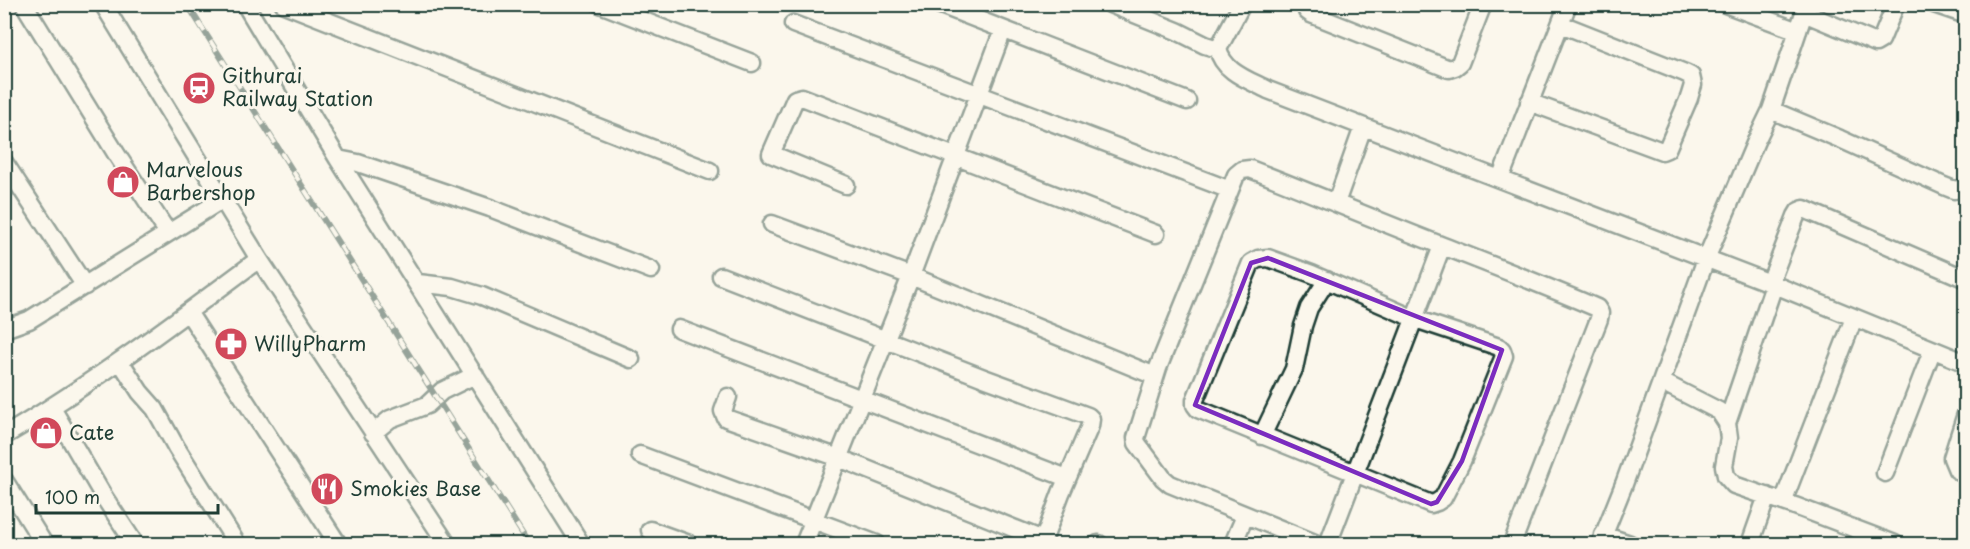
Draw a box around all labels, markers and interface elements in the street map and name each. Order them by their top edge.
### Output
place label: Githurai Railway Station [222,60,373,113]
station icon: Githurai Railway Station [181,70,217,106]
place label: Marvelous Barbershop [146,154,256,207]
shop icon: Marvelous Barbershop [105,164,141,200]
pharmacy icon: WillyPharm [213,326,249,362]
place label: WillyPharm [254,328,366,358]
shop icon: Cate [28,415,64,451]
place label: Cate [69,417,114,447]
restaurant icon: Smokies Base [309,471,345,507]
place label: Smokies Base [350,473,481,503]
scale bar [36,477,218,515]
text: 100 m [45,483,100,510]

